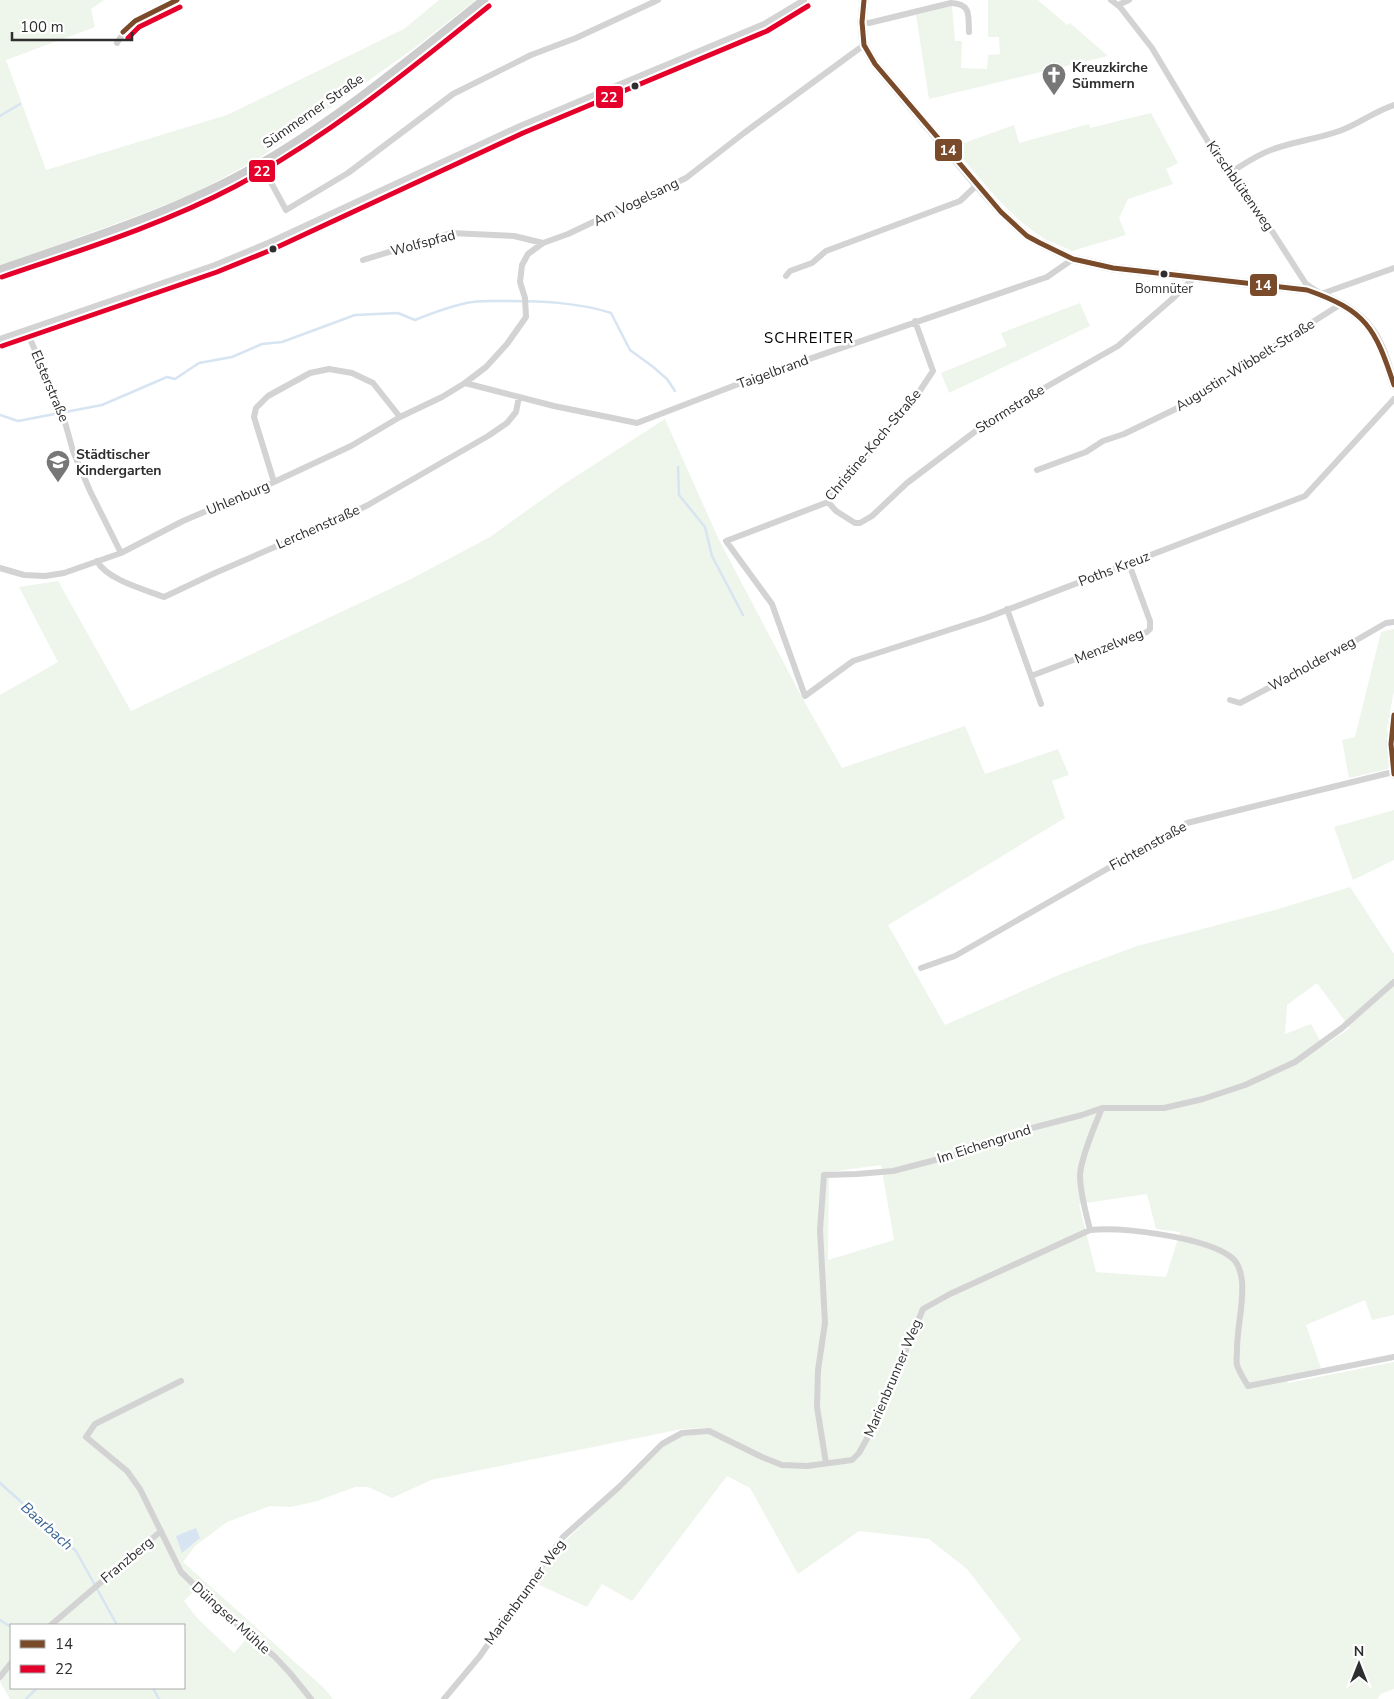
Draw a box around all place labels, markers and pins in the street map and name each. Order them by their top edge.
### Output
place label: Kreuzkirche Sümmern [1072,58,1148,93]
church icon: Kreuzkirche Sümmern [1041,62,1067,96]
unlabelled marker [630,81,640,91]
unlabelled marker [268,244,278,254]
marker: Bomnüter [1159,269,1169,279]
place label: Bomnüter [1135,280,1193,298]
place label: Städtischer Kindergarten [76,445,162,480]
school or university icon: Städtischer Kindergarten [45,449,71,483]

